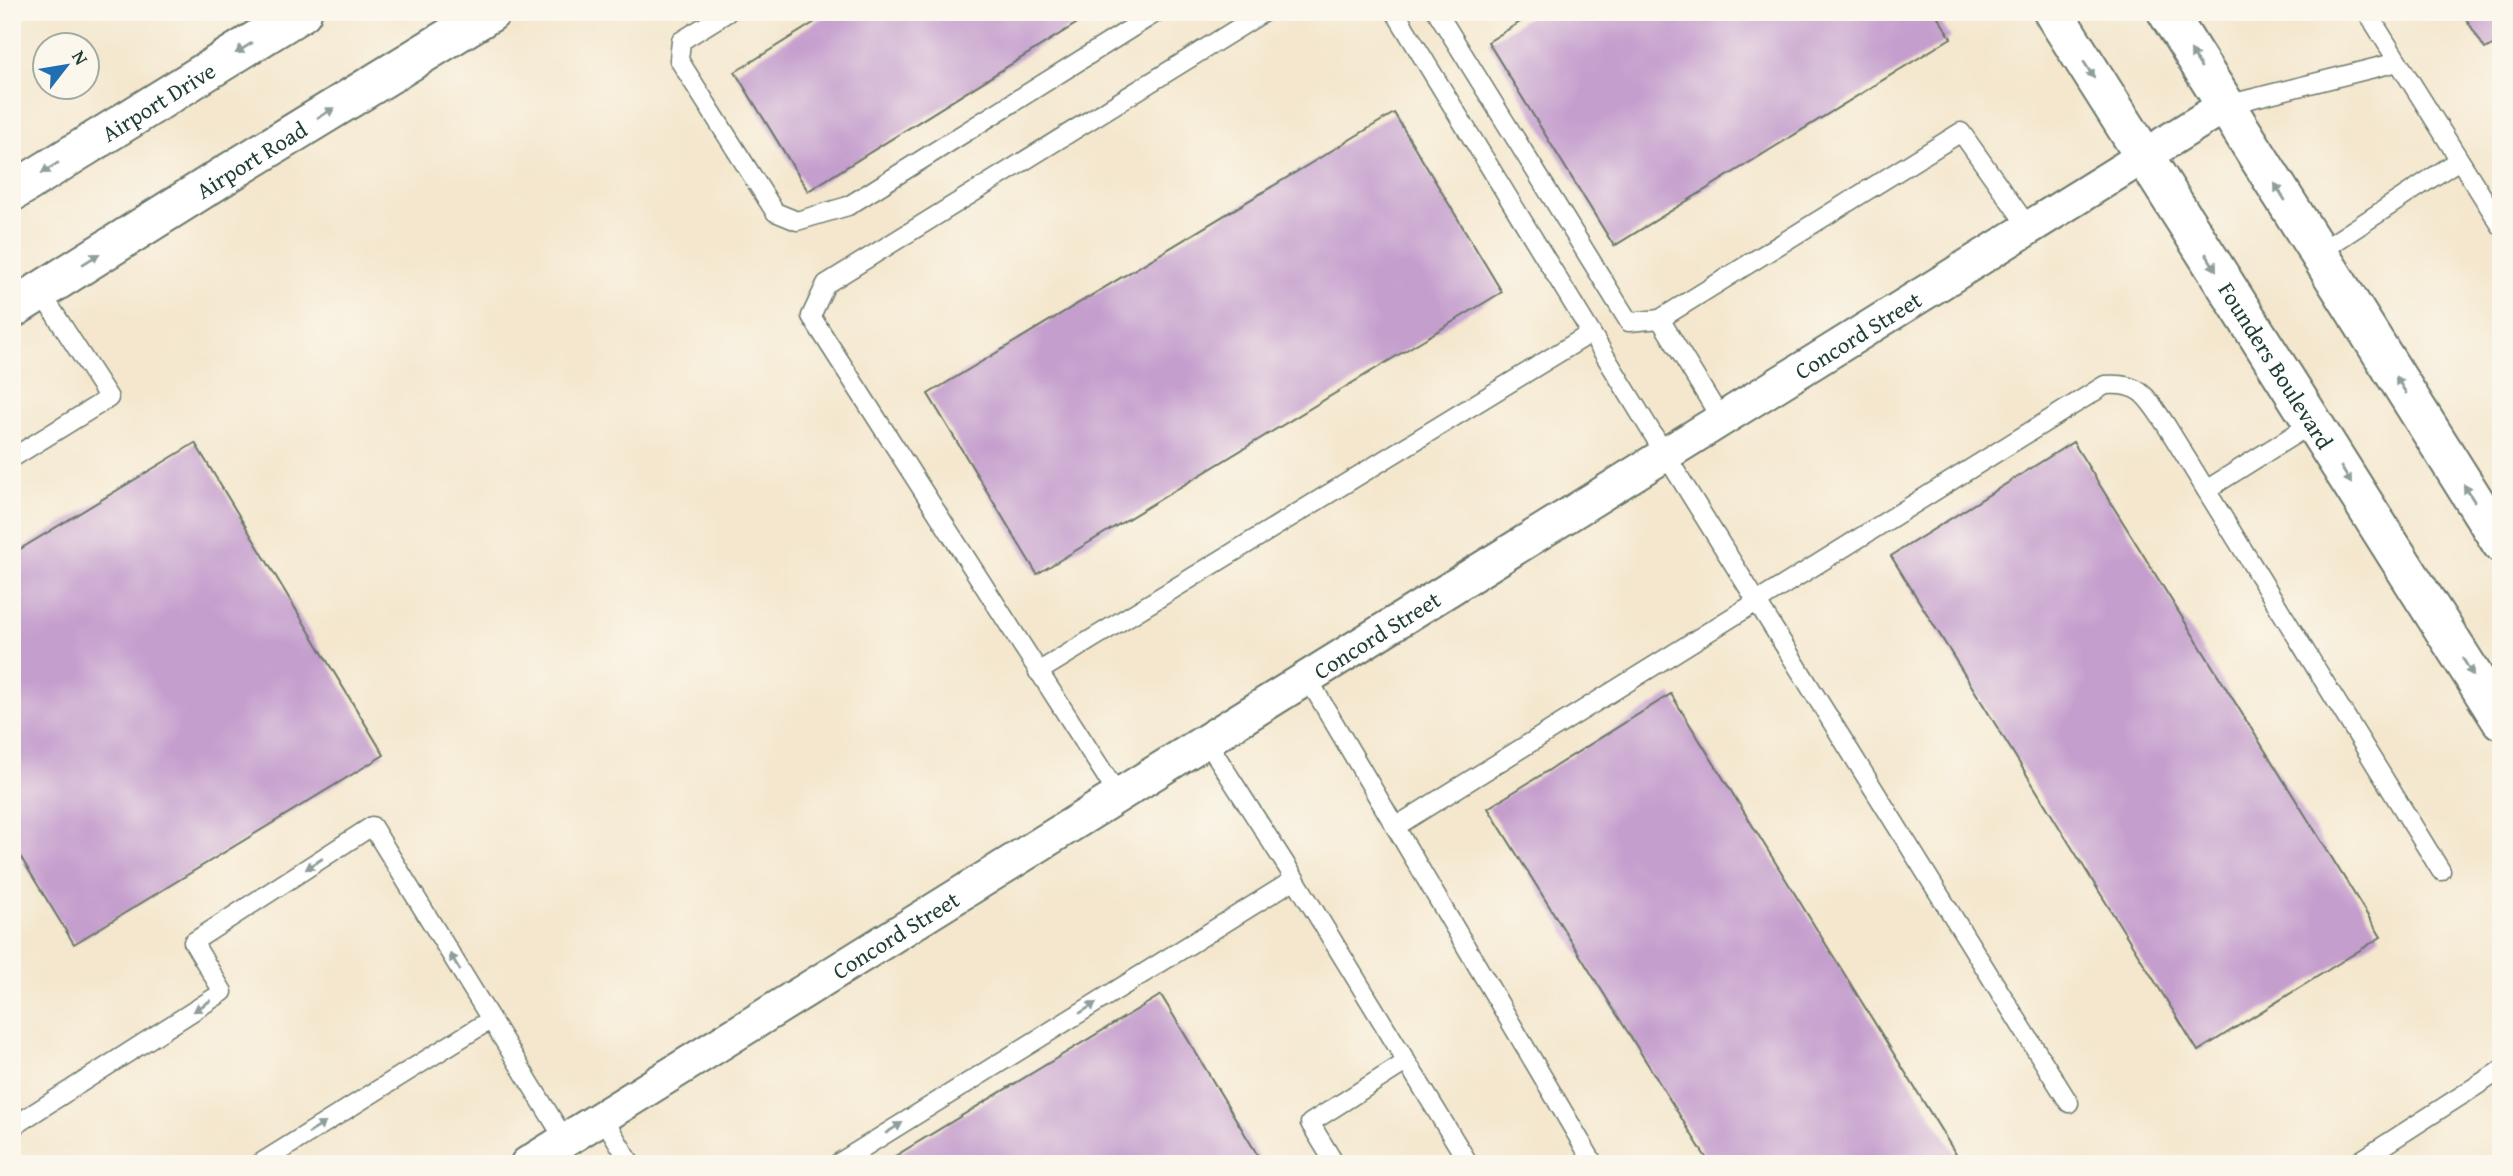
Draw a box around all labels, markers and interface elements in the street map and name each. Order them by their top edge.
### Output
north arrow [32,32,102,102]
one-way arrow [234,42,253,55]
text: N [65,45,96,70]
one-way arrow [2190,49,2203,68]
street label: Airport Drive [95,53,221,149]
one-way arrow [2083,60,2096,79]
one-way arrow [316,107,335,120]
street label: Airport Road [189,112,313,206]
one-way arrow [41,162,60,174]
one-way arrow [2273,182,2286,202]
one-way arrow [2205,252,2218,272]
one-way arrow [81,253,100,266]
street label: Founders Boulevard [2211,275,2342,456]
street label: Concord Street [1788,283,1927,387]
one-way arrow [2395,375,2408,394]
one-way arrow [2339,465,2352,485]
one-way arrow [2463,483,2476,502]
street label: Concord Street [1307,582,1446,687]
one-way arrow [2461,657,2474,677]
one-way arrow [305,857,324,870]
street label: Concord Street [825,882,965,987]
one-way arrow [448,953,461,972]
one-way arrow [193,999,212,1012]
one-way arrow [1078,1001,1097,1014]
one-way arrow [307,1121,327,1134]
one-way arrow [885,1121,904,1134]

